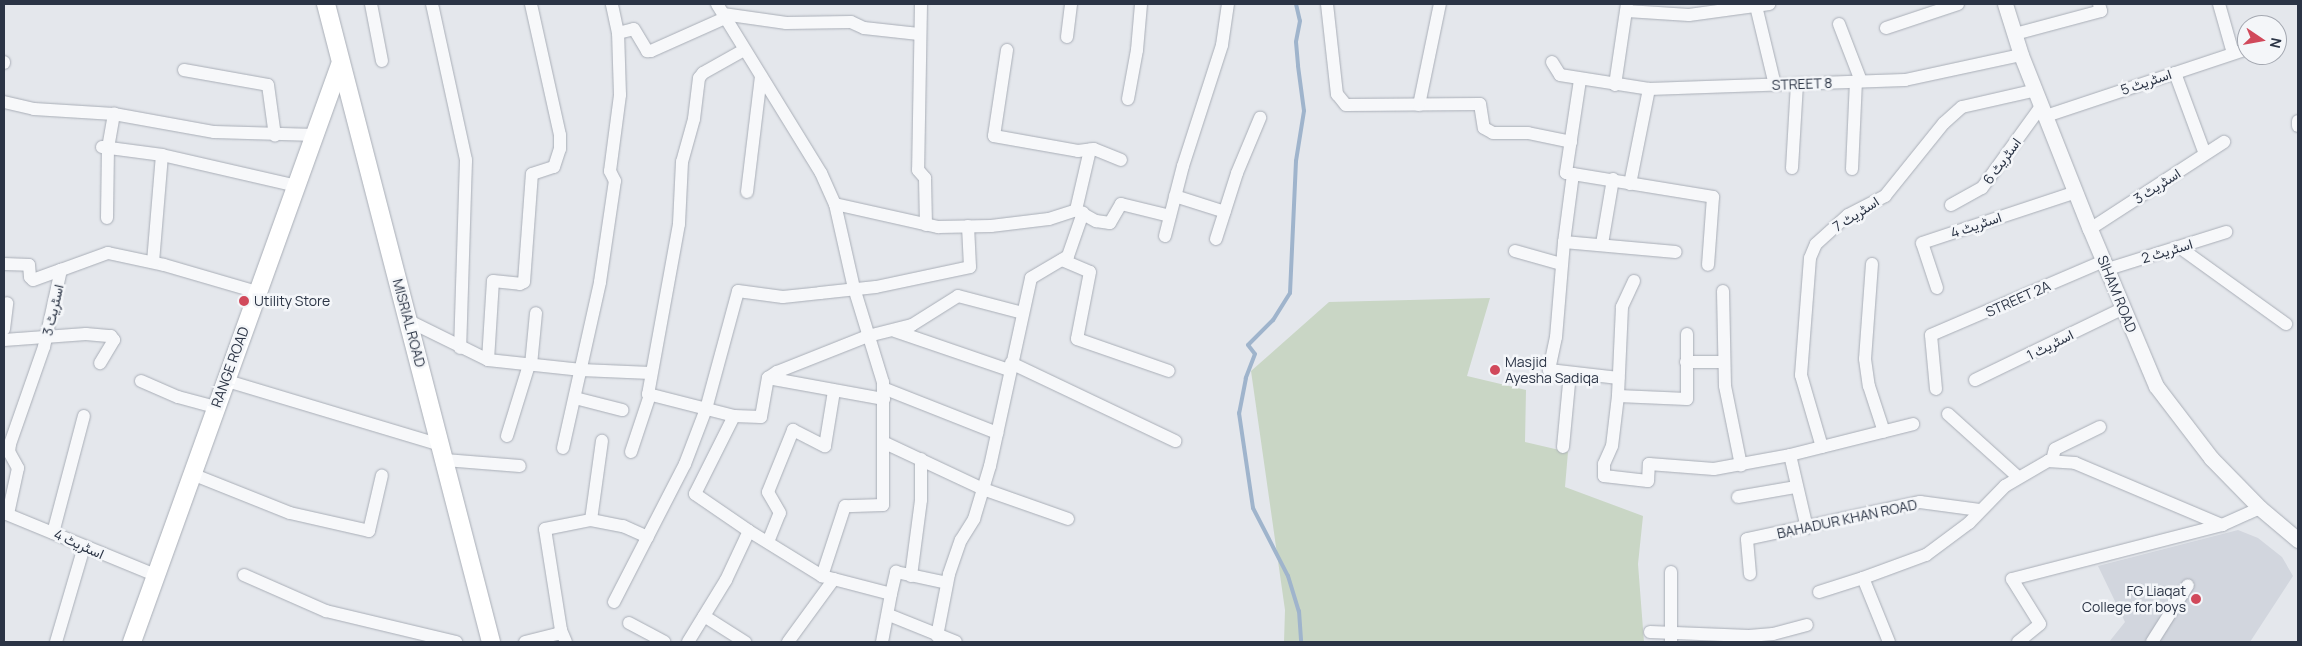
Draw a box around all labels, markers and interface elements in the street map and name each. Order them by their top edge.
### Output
north arrow [2237,15,2287,65]
text: N [2266,36,2287,50]
street label: اسٹریٹ 5 [2118,65,2174,99]
street label: STREET 8 [1771,75,1833,93]
street label: اسٹریٹ 6 [1980,135,2024,187]
street label: اسٹریٹ 3 [2130,165,2184,207]
street label: اسٹریٹ 7 [1830,193,1882,235]
street label: اسٹریٹ 4 [1948,208,2004,242]
street label: اسٹریٹ 2 [2139,235,2195,267]
street label: SIHAM ROAD [2094,253,2140,335]
street label: MISRIAL ROAD [389,277,429,369]
street label: STREET 2A [1983,277,2053,321]
street label: اسٹریٹ 3 [39,283,67,337]
place label: Utility Store [254,293,330,309]
marker: Utility Store [238,295,250,307]
street label: RANGE ROAD [208,324,252,410]
street label: اسٹریٹ 1 [2024,326,2076,364]
place label: Masjid Ayesha Sadiqa [1505,354,1599,387]
marker: Masjid Ayesha Sadiqa [1489,364,1501,376]
street label: BAHADUR KHAN ROAD [1775,496,1919,542]
street label: اسٹریٹ 4 [51,526,107,562]
place label: FG Liaqat College for boys [2082,583,2186,616]
marker: FG Liaqat College for boys [2190,593,2202,605]

